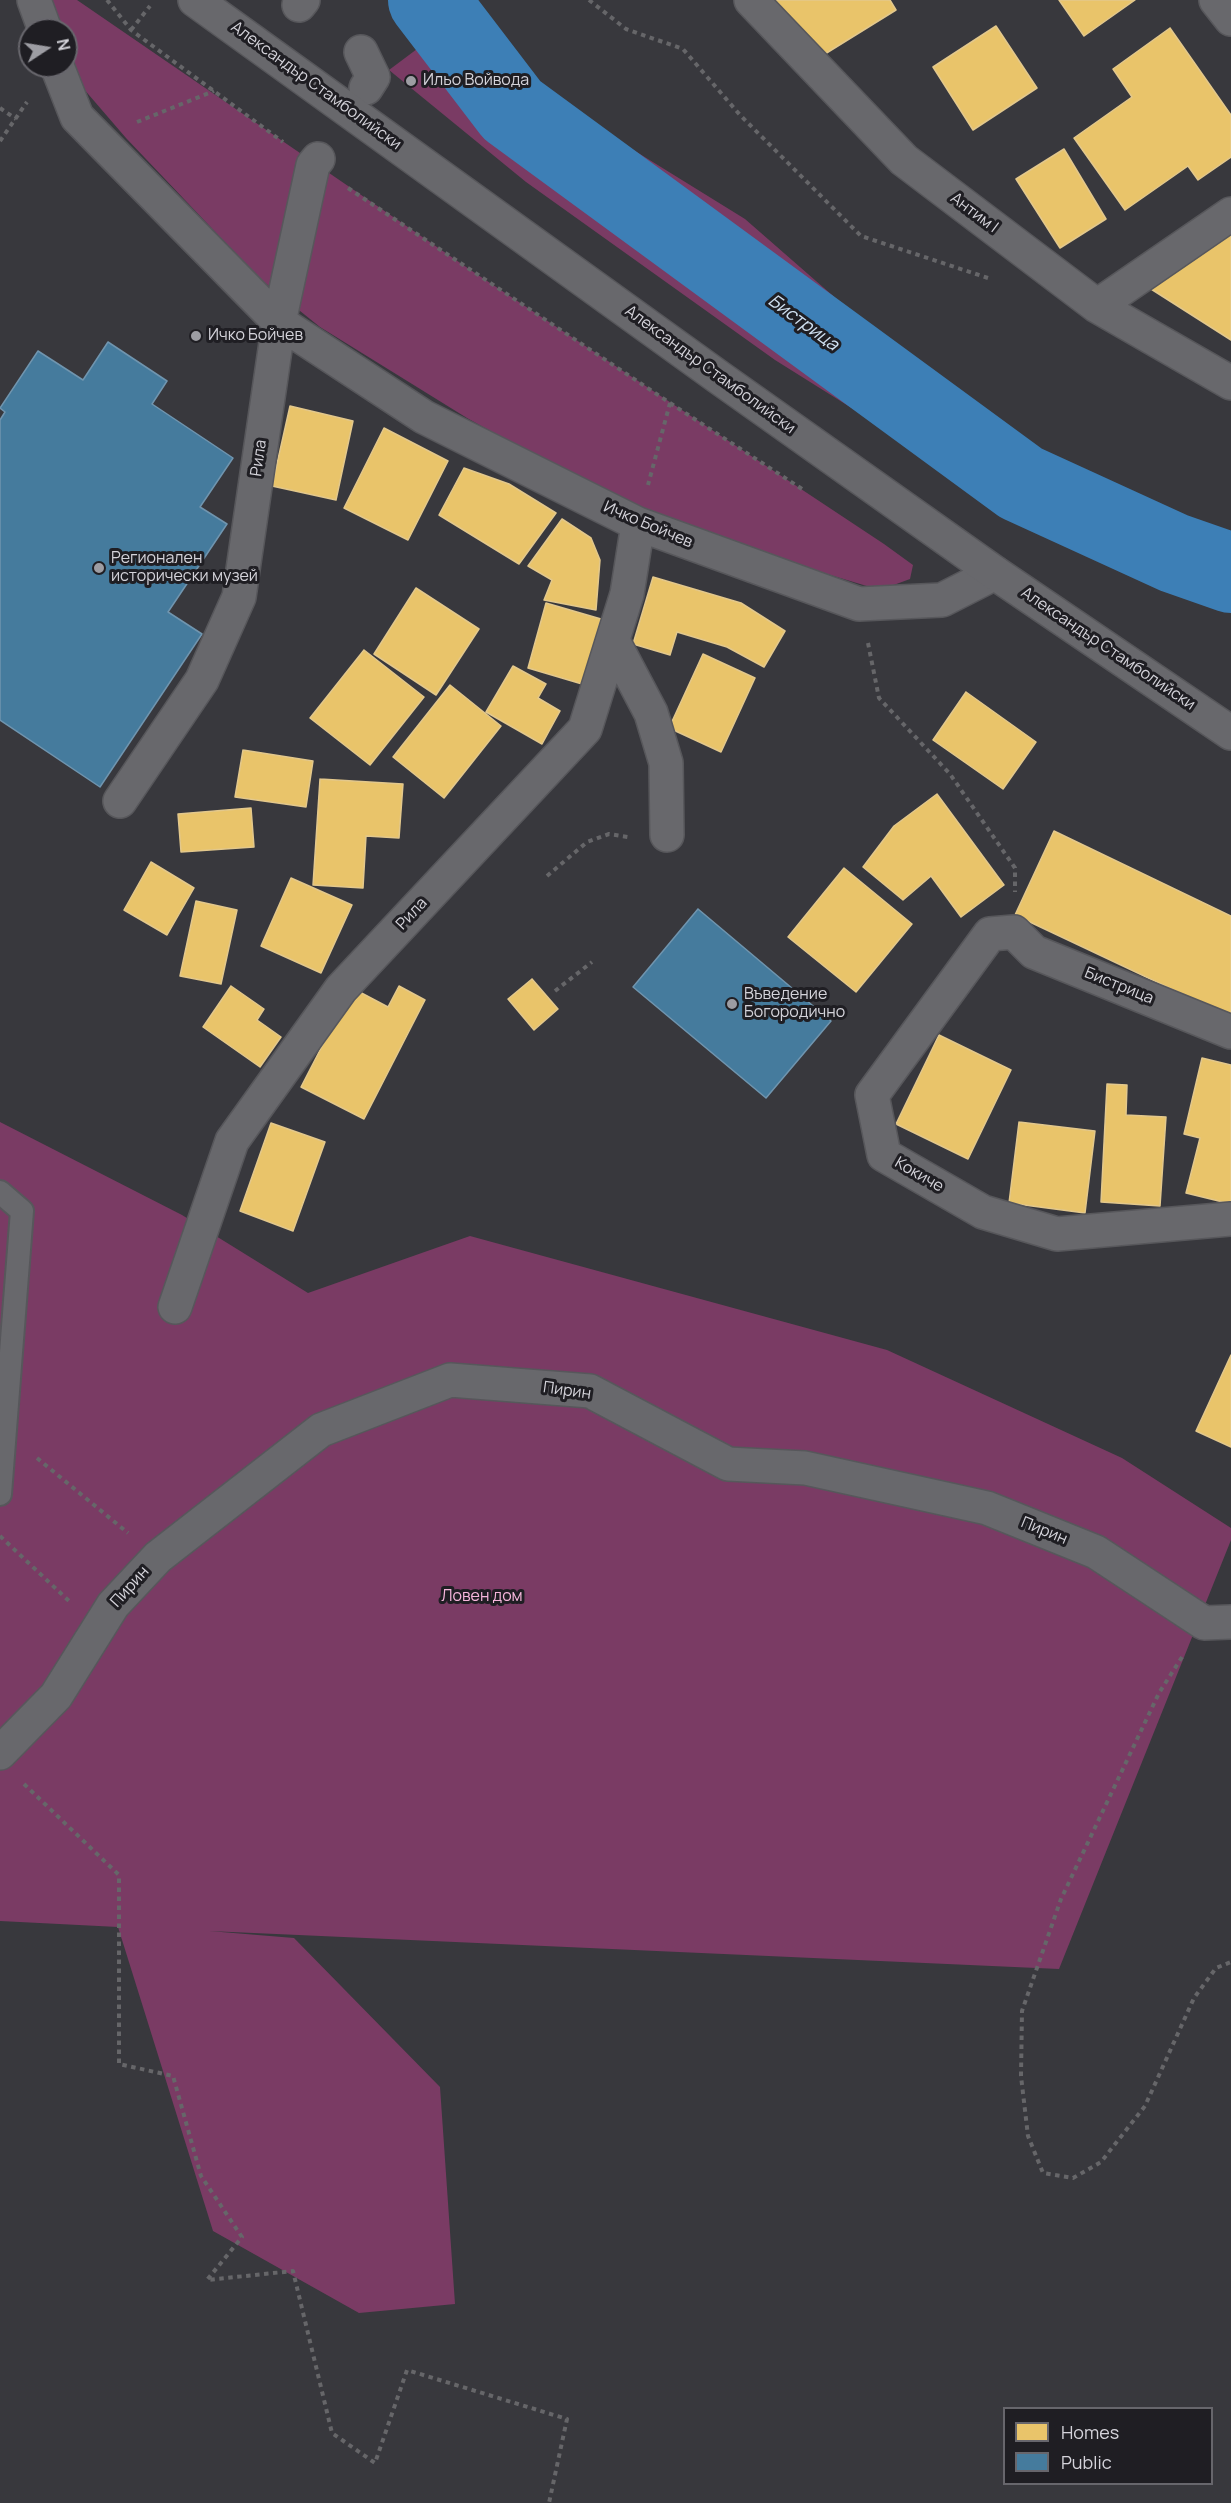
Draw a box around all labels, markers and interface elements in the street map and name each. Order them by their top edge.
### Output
north arrow [18,18,78,78]
street label: Александър Стамболийски [227,18,405,154]
text: N [52,37,76,53]
place label: Ильо Войвода [423,71,529,91]
marker: Ильо Войвода [404,74,418,88]
street label: Антим I [946,189,1002,237]
water label: Бистрица [763,290,843,356]
street label: Александър Стамболийски [621,302,799,438]
place label: Ичко Бойчев [208,326,303,346]
marker: Ичко Бойчев [189,329,203,343]
street label: Рила [247,438,271,478]
street label: Ичко Бойчев [601,498,695,552]
place label: Регионален исторически музей [111,549,258,587]
marker: Регионален исторически музей [92,561,106,575]
street label: Александър Стамболийски [1017,583,1199,715]
street label: Рила [392,894,432,934]
street label: Бистрица [1082,963,1156,1009]
place label: Въведение Богородично [744,985,845,1023]
marker: Въведение Богородично [725,997,739,1011]
street label: Кокиче [891,1153,947,1197]
street label: Пирин [542,1378,592,1404]
street label: Пирин [1018,1513,1070,1549]
street label: Пирин [107,1563,153,1611]
park label: Ловен дом [441,1587,523,1607]
legend [1003,2407,1213,2485]
text: Homes [1061,2420,1119,2444]
text: Public [1061,2450,1112,2474]

